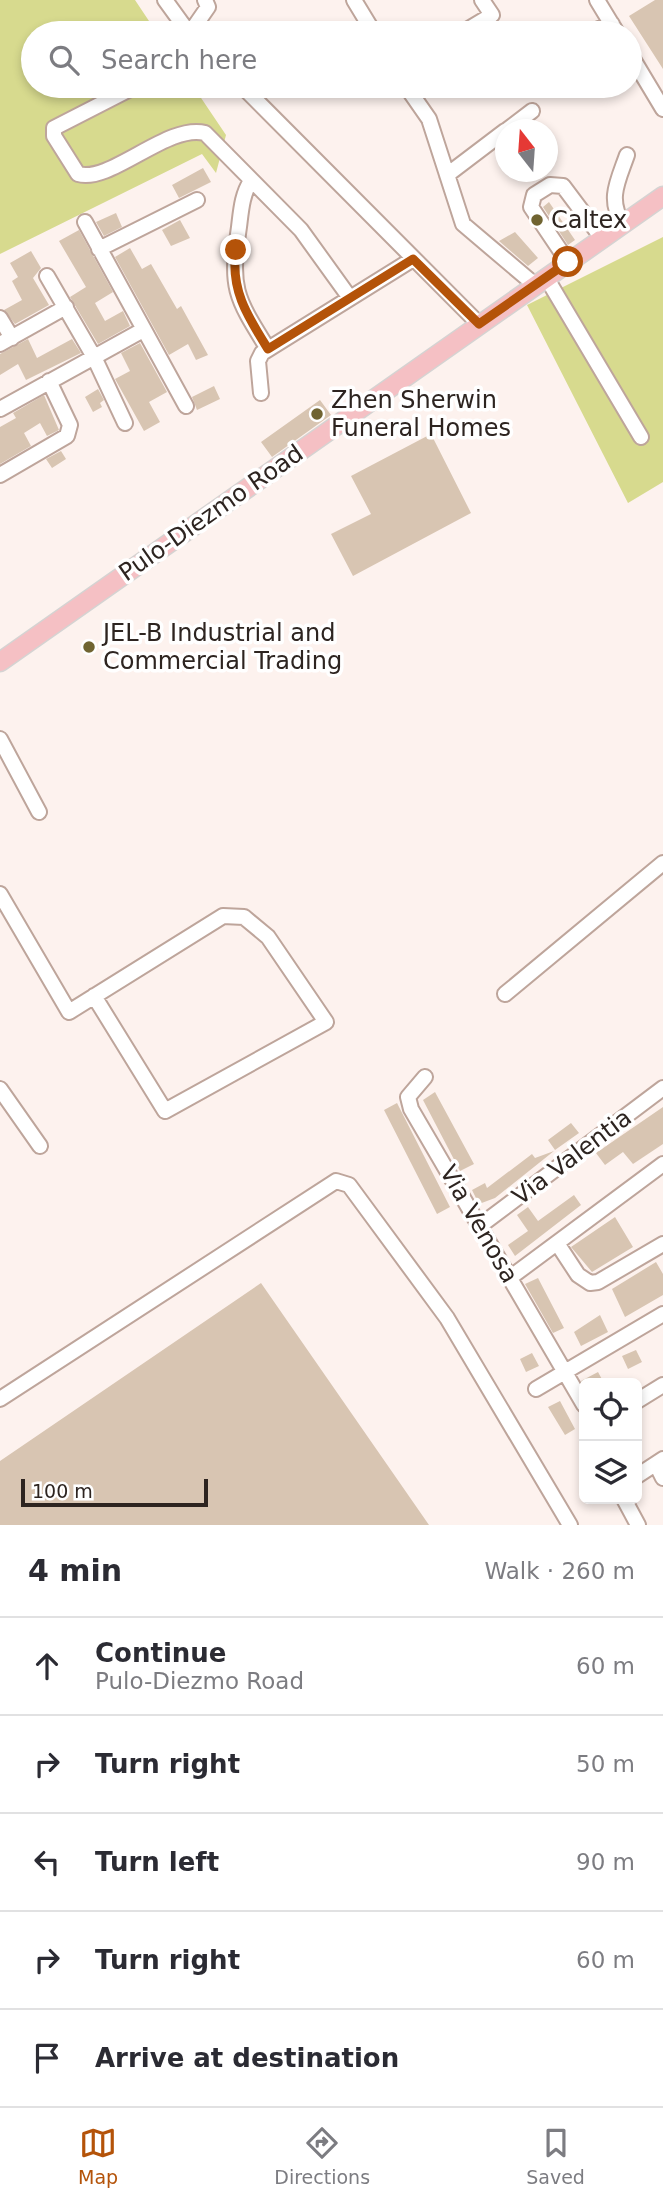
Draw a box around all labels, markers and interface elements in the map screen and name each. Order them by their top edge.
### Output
search box [21,21,642,98]
icon: search [45,41,83,79]
text: Search here [101,45,257,75]
north arrow [495,119,558,182]
place label: Caltex [551,206,627,234]
marker: Caltex [529,212,545,228]
route end [220,234,251,265]
route start [552,246,583,277]
place label: Zhen Sherwin Funeral Homes [331,386,511,442]
marker: Zhen Sherwin Funeral Homes [309,406,325,422]
street label: Pulo-Diezmo Road [114,439,308,587]
place label: JEL-B Industrial and Commercial Trading [101,619,342,675]
marker: JEL-B Industrial and Commercial Trading [81,639,97,655]
street label: Via Valentia [507,1103,637,1211]
street label: Via Venosa [434,1160,524,1288]
map controls [579,1378,642,1504]
button: locate [579,1378,642,1441]
button: layers [579,1441,642,1504]
scale bar [21,1476,208,1508]
text: 100 m [32,1480,93,1502]
text: 4 min [28,1553,122,1588]
text: Walk · 260 m [484,1558,635,1584]
text: Continue [95,1638,226,1668]
icon: ahead [28,1647,66,1685]
text: 60 m [576,1653,635,1679]
text: Pulo-Diezmo Road [95,1668,304,1694]
icon: right [28,1745,66,1783]
text: Turn right [95,1749,240,1779]
text: 50 m [576,1751,635,1777]
icon: left [28,1843,66,1881]
text: Turn left [95,1847,219,1877]
text: 90 m [576,1849,635,1875]
icon: right [28,1941,66,1979]
text: Turn right [95,1945,240,1975]
text: 60 m [576,1947,635,1973]
icon: arrive [28,2039,66,2077]
text: Arrive at destination [95,2043,399,2073]
tab: Map [78,2124,118,2188]
tab: Directions [274,2124,370,2188]
tab: Saved [526,2124,585,2188]

